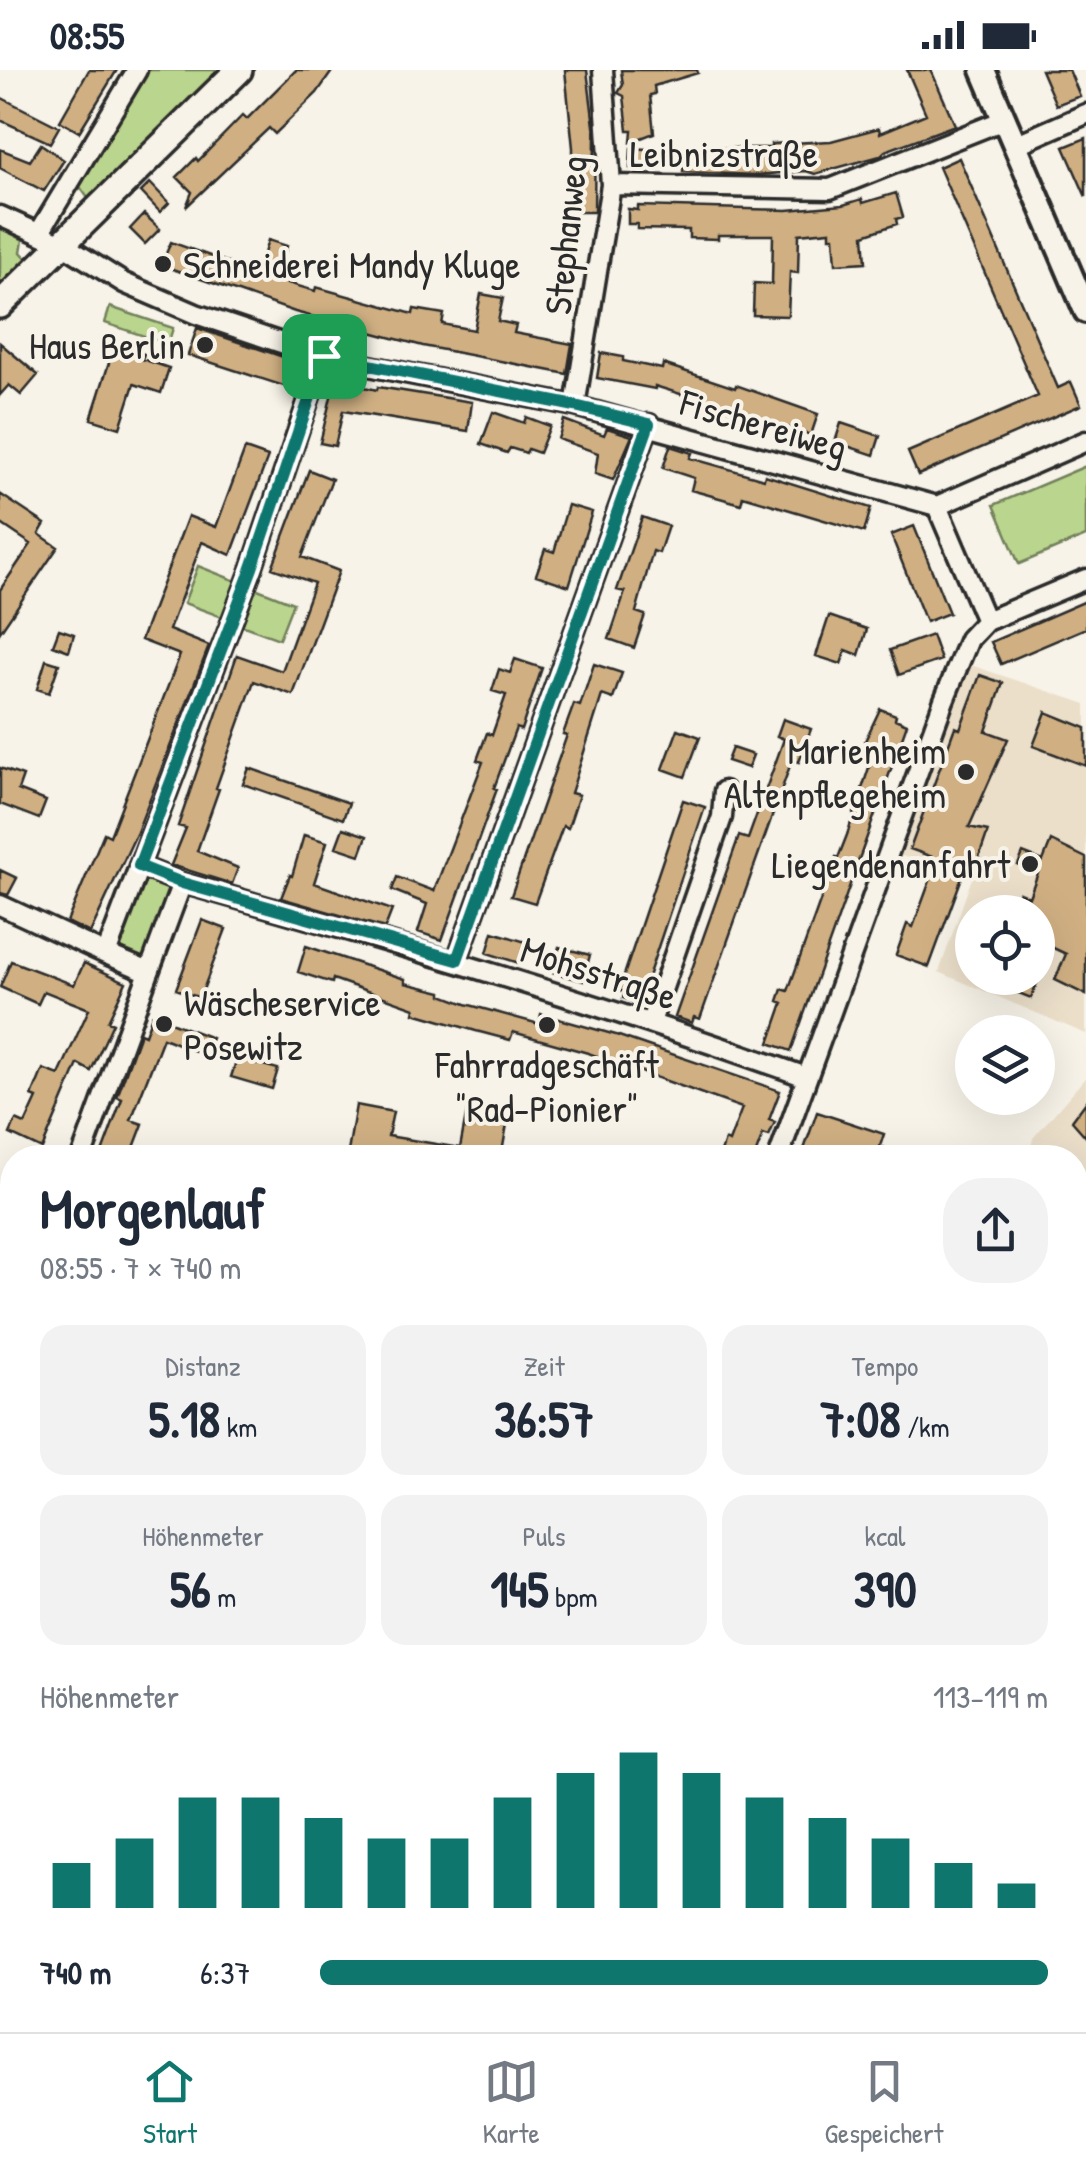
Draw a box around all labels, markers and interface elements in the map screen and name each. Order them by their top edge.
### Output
text: 08:55 [50,9,124,61]
street label: Leibnizstraße [630,127,818,179]
street label: Stephanweg [531,153,599,317]
place label: Schneiderei Mandy Kluge [183,238,520,290]
marker: Schneiderei Mandy Kluge [152,253,174,275]
pin [282,314,367,399]
place label: Haus Berlin [29,319,185,371]
icon: arrive [297,329,352,384]
marker: Haus Berlin [194,334,216,356]
street label: Fischereiweg [674,375,853,473]
place label: Marienheim Altenpflegeheim [724,724,946,820]
marker: Marienheim Altenpflegeheim [955,761,977,783]
place label: Liegendenanfahrt [772,838,1011,890]
marker: Liegendenanfahrt [1019,853,1041,875]
map controls [955,895,1055,1115]
button: locate [955,895,1055,995]
street label: Mohsstraße [514,922,684,1022]
place label: Wäscheservice Posewitz [184,976,381,1072]
marker: Wäscheservice Posewitz [153,1013,175,1035]
marker: Fahrradgeschäft "Rad-Pionier" [536,1014,558,1036]
button: layers [955,1015,1055,1115]
place label: Fahrradgeschäft "Rad-Pionier" [434,1038,659,1134]
text: Morgenlauf [40,1171,265,1245]
button: share [943,1178,1048,1283]
text: 08:55 · 7 × 740 m [40,1246,241,1289]
text: Distanz [165,1347,241,1385]
text: Zeit [523,1347,565,1385]
text: Tempo [852,1347,918,1385]
text: 5.18 [149,1385,220,1453]
text: 36:57 [494,1385,594,1453]
text: 7:08 [820,1385,901,1453]
text: km [220,1408,257,1446]
text: /km [901,1408,950,1446]
text: Höhenmeter [142,1517,264,1555]
text: Puls [523,1517,565,1555]
text: kcal [865,1517,905,1555]
text: 56 [170,1555,211,1623]
text: 145 [490,1555,549,1623]
text: 390 [853,1555,917,1623]
text: m [211,1578,236,1616]
text: bpm [549,1578,598,1616]
text: Höhenmeter [40,1675,179,1718]
text: 113–119 m [933,1675,1048,1718]
text: 740 m [40,1951,111,1994]
text: 6:37 [200,1951,250,1994]
tab: Start [142,2054,197,2152]
tab: Karte [482,2054,540,2152]
tab: Gespeichert [825,2054,944,2152]

